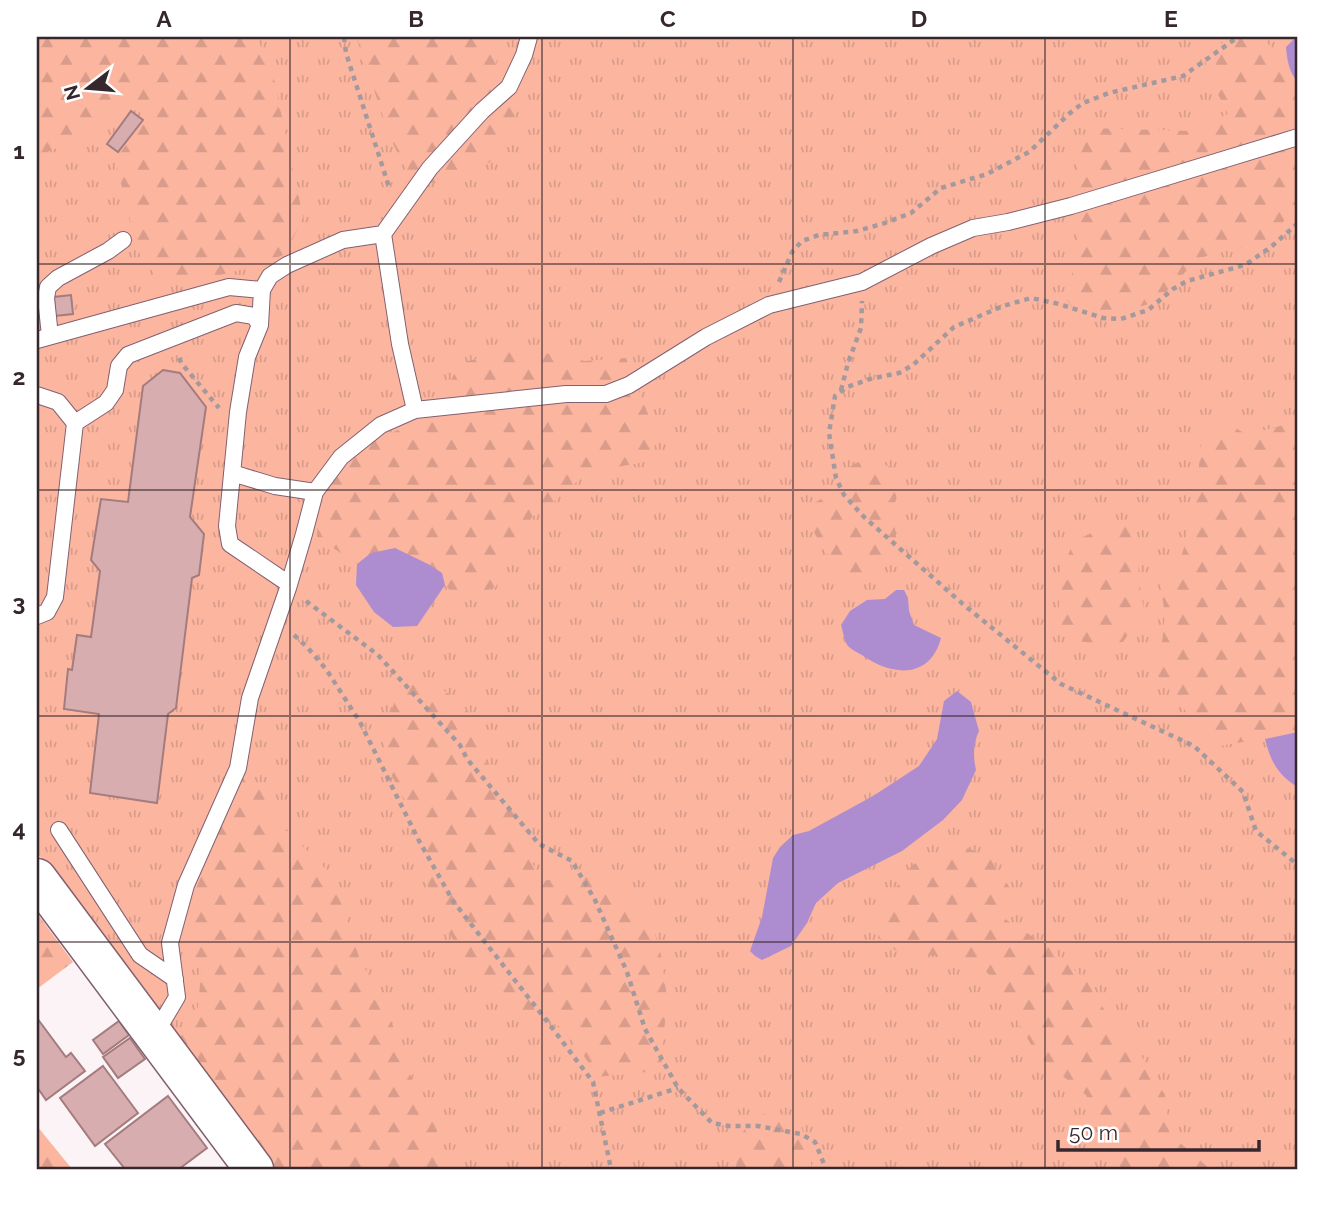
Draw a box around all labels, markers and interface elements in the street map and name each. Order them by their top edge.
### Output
text: A [156,5,172,32]
text: B [408,5,424,32]
text: C [660,5,676,32]
text: D [911,5,927,32]
text: E [1164,5,1178,32]
north arrow [52,52,122,122]
text: N [59,83,84,103]
text: 1 [13,137,25,164]
text: 2 [13,363,25,390]
text: 3 [13,589,25,616]
text: 4 [12,815,26,842]
text: 5 [13,1041,26,1068]
scale bar [1058,1108,1260,1152]
text: 50 m [1069,1120,1118,1145]

